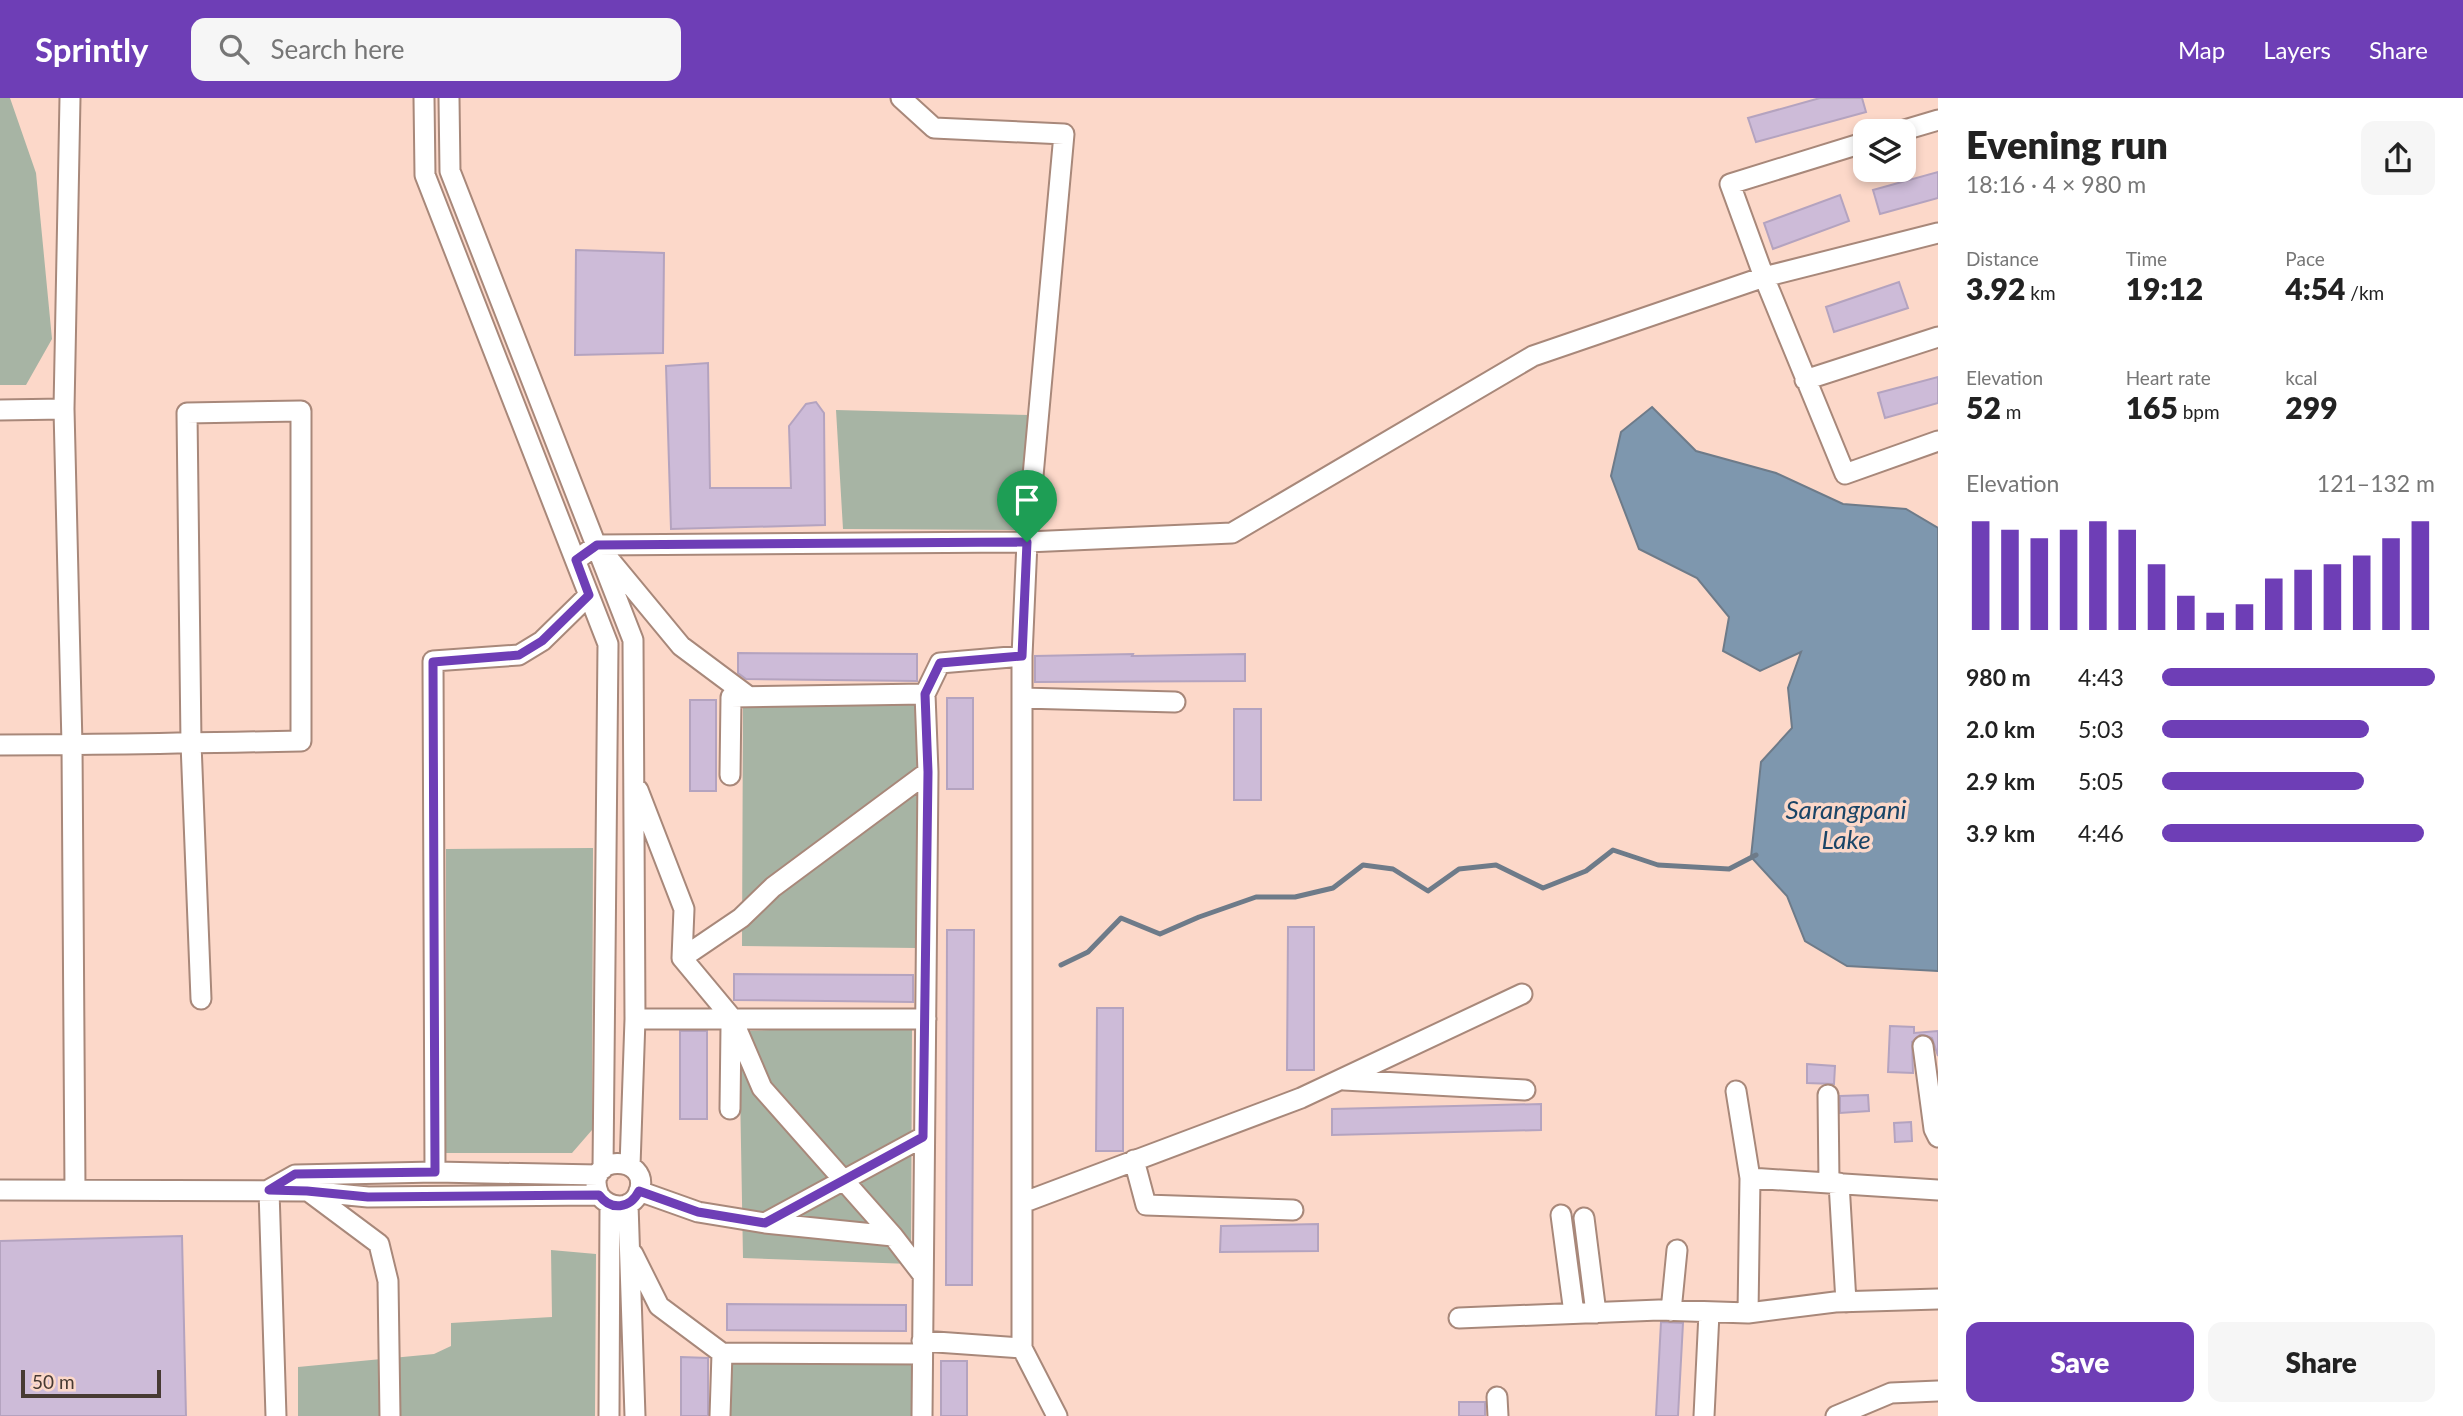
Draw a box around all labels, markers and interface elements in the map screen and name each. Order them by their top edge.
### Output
search box [191,18,681,81]
text: Sprintly [35,29,149,69]
icon: search [215,30,253,68]
text: Search here [271,33,405,65]
text: Map [2178,35,2225,64]
text: Layers [2263,35,2331,64]
text: Share [2369,35,2428,64]
map controls [1853,119,1916,182]
button: layers [1853,119,1916,182]
text: Evening run [1966,121,2168,167]
button: share [2361,121,2435,195]
text: 18:16 · 4 × 980 m [1966,170,2146,198]
text: Distance [1966,247,2039,270]
text: Time [2126,247,2167,270]
text: Pace [2285,247,2325,270]
text: 3.92 [1966,270,2025,306]
text: 19:12 [2126,270,2203,306]
text: 4:54 [2285,270,2345,306]
text: km [2025,281,2056,304]
text: /km [2345,281,2384,304]
text: Elevation [1966,366,2043,389]
text: Heart rate [2126,366,2211,389]
text: kcal [2285,366,2317,389]
text: 52 [1966,389,2001,425]
text: 165 [2126,389,2178,425]
text: 299 [2285,389,2338,425]
text: m [2001,400,2021,423]
text: bpm [2178,400,2220,423]
text: Elevation [1966,469,2059,497]
text: 121–132 m [2317,469,2435,497]
pin [997,470,1057,542]
icon: arrive [1008,481,1046,519]
text: 980 m [1966,663,2031,691]
text: 4:43 [2078,663,2124,691]
text: 2.0 km [1966,715,2035,743]
text: 5:03 [2078,715,2124,743]
text: 2.9 km [1966,767,2035,795]
text: 5:05 [2078,767,2124,795]
water label: Sarangpani Lake [1785,793,1907,855]
text: 3.9 km [1966,819,2035,847]
text: 4:46 [2078,819,2124,847]
button: Save [1966,1322,2194,1402]
button: Share [2208,1322,2435,1402]
scale bar [21,1367,161,1399]
text: 50 m [32,1370,75,1393]

